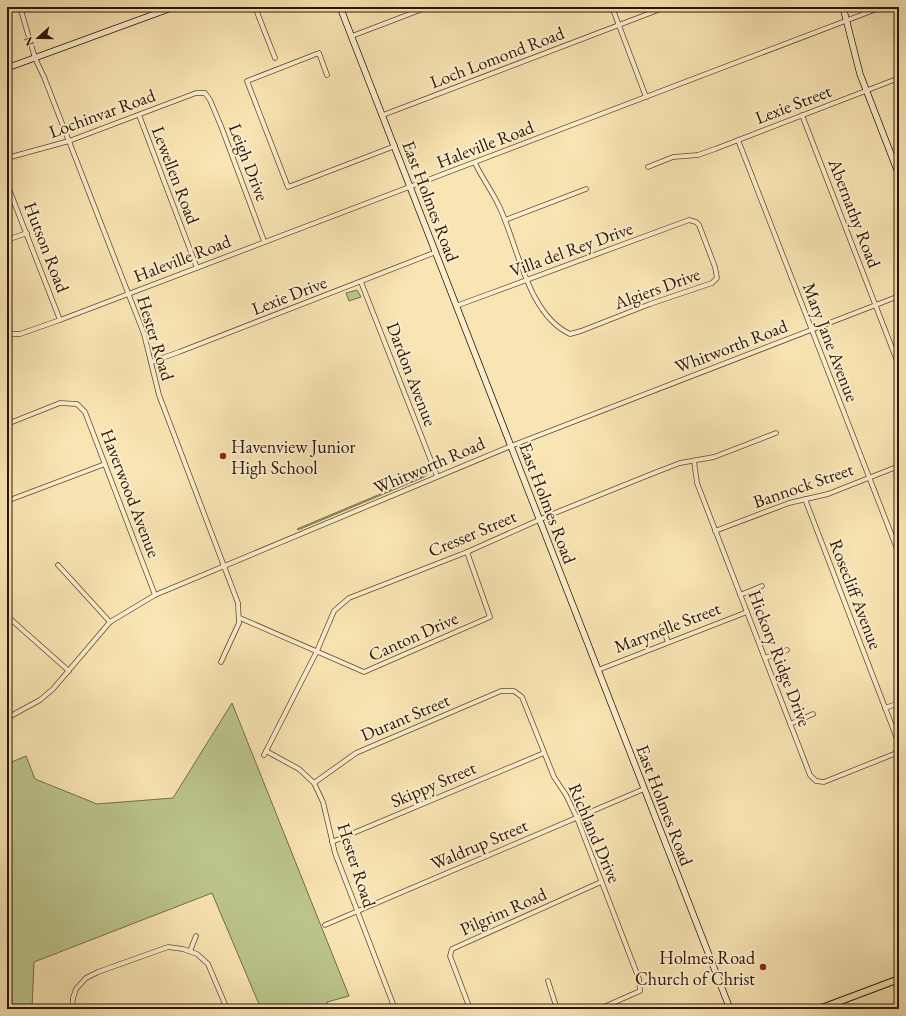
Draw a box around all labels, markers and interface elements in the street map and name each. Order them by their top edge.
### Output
north arrow [18,18,58,58]
street label: Loch Lomond Road [427,21,568,93]
text: N [20,35,37,48]
street label: Lexie Street [752,79,835,129]
street label: Lochinvar Road [46,83,159,143]
street label: Haleville Road [433,115,538,173]
street label: Leigh Drive [224,120,274,204]
street label: Lewellen Road [147,123,205,228]
street label: East Holmes Road [397,137,465,266]
street label: Abernathy Road [823,154,887,272]
street label: Hutson Road [19,198,75,296]
street label: Villa del Rey Drive [506,216,636,282]
street label: Haleville Road [130,229,235,287]
street label: Algiers Drive [610,262,703,315]
street label: Lexie Drive [248,270,330,320]
street label: Mary Jane Avenue [798,279,864,405]
street label: Hester Road [132,293,180,384]
street label: Whitworth Road [671,314,791,378]
street label: Dardon Avenue [382,319,442,429]
street label: Haverwood Avenue [96,425,166,561]
street label: Whitworth Road [370,431,489,499]
place label: Havenview Junior High School [231,435,356,479]
street label: East Holmes Road [514,439,582,568]
marker: Havenview Junior High School [218,451,228,461]
street label: Bannock Street [750,457,857,513]
street label: Cresser Street [424,504,520,562]
street label: Rosecliff Avenue [824,536,888,652]
street label: Hickory Ridge Drive [743,586,817,730]
street label: Marynelle Street [610,596,724,658]
street label: Canton Drive [365,606,461,666]
street label: Durant Street [357,688,453,746]
street label: East Holmes Road [631,741,699,870]
street label: Skippy Street [387,756,479,812]
street label: Richland Drive [564,780,626,886]
street label: Waldrup Street [427,813,531,875]
street label: Hester Road [333,820,382,911]
street label: Pilgrim Road [456,881,551,940]
place label: Holmes Road Church of Christ [635,946,756,990]
marker: Holmes Road Church of Christ [758,962,768,972]

